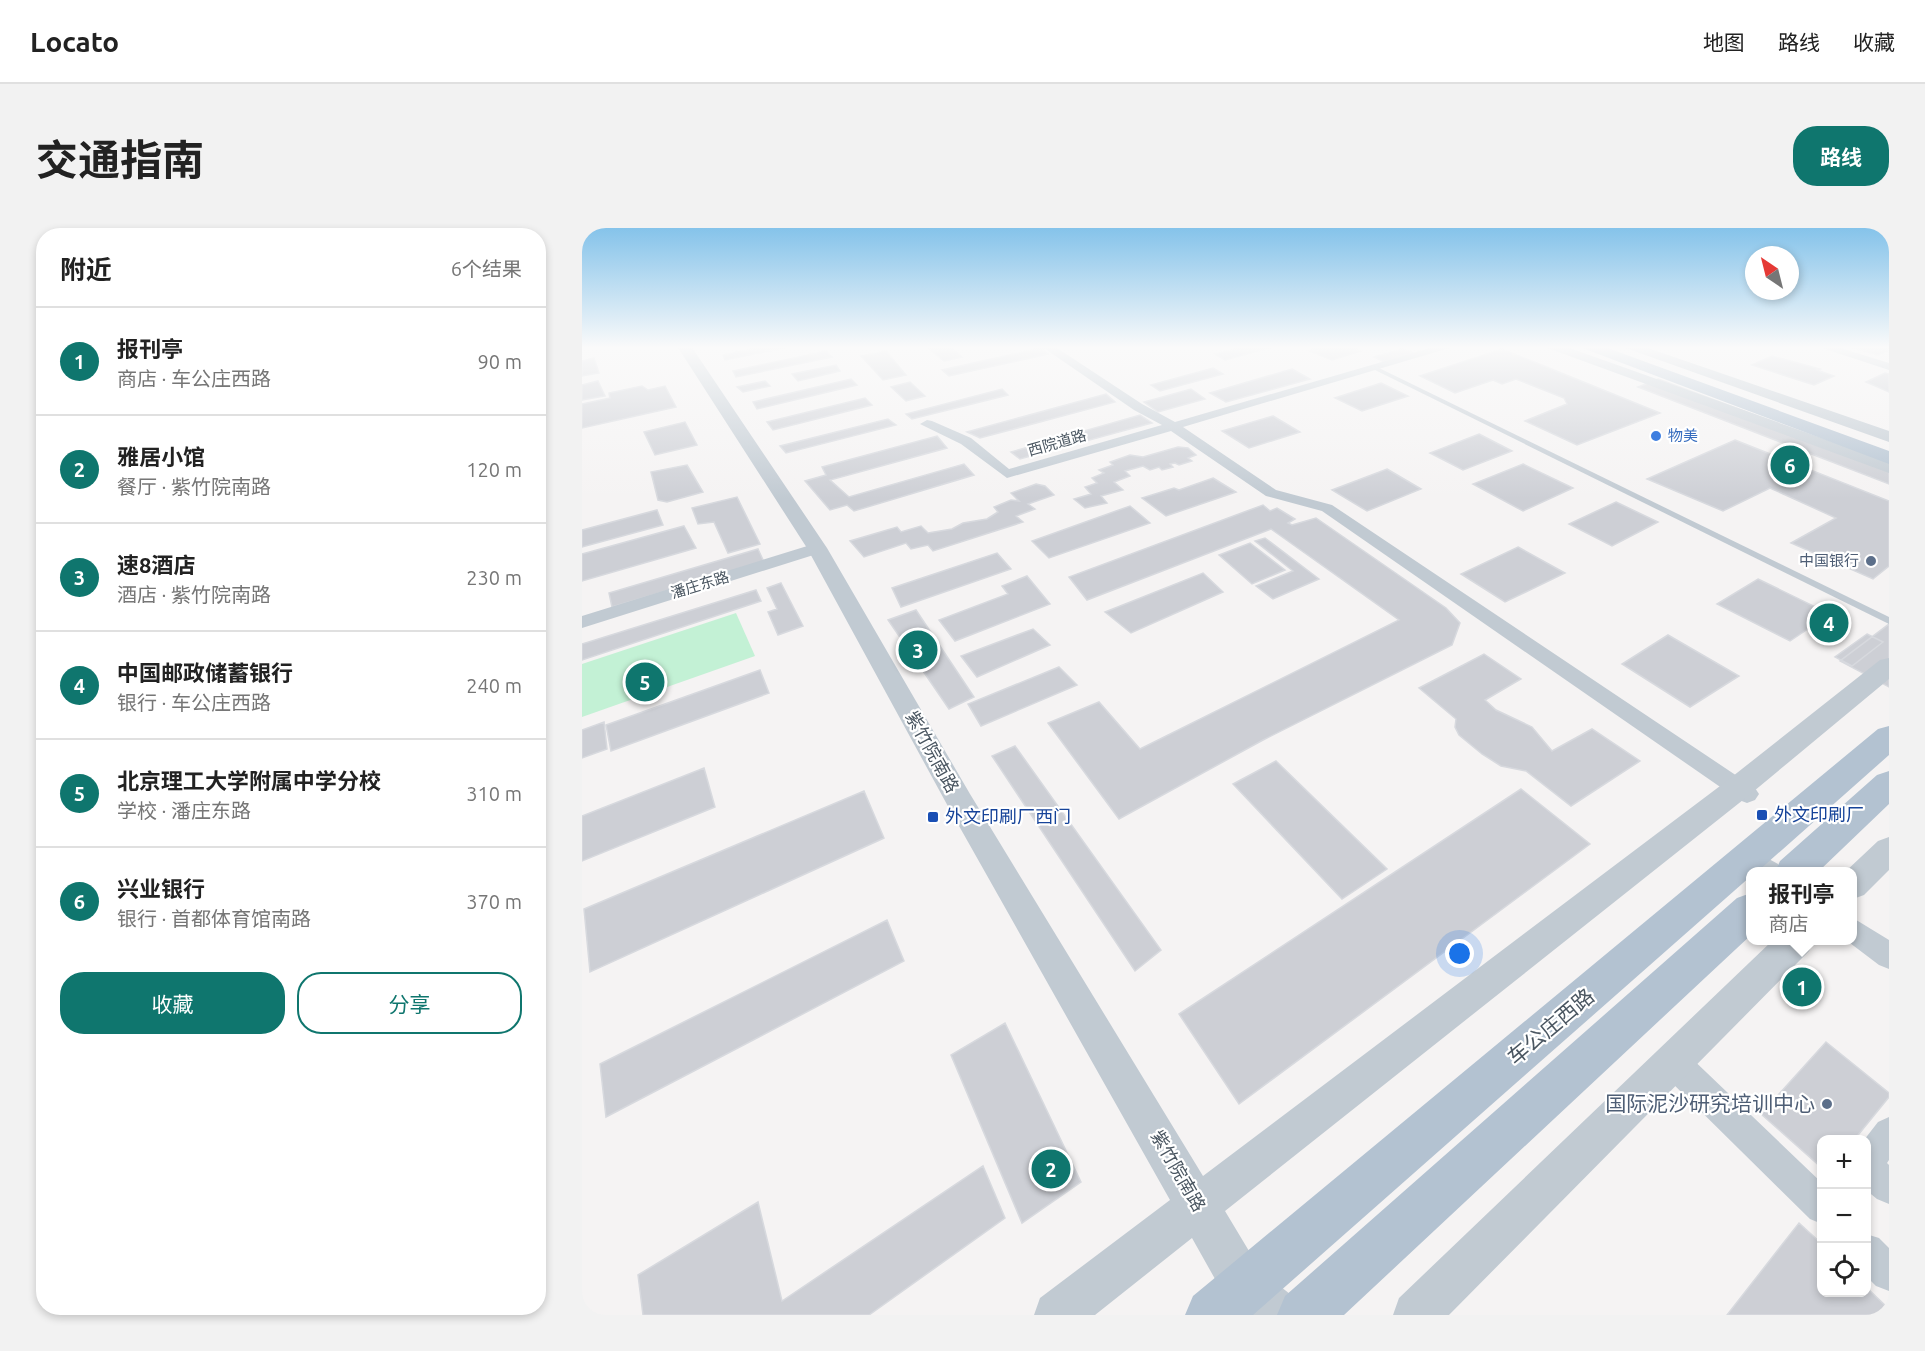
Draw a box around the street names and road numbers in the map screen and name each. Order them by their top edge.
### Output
street label: 西院道路 [1026,426,1088,459]
street label: 潘庄东路 [669,568,731,601]
street label: 紫竹院南路 [902,707,963,796]
street label: 车公庄西路 [1502,983,1598,1069]
street label: 紫竹院南路 [1148,1127,1210,1214]

